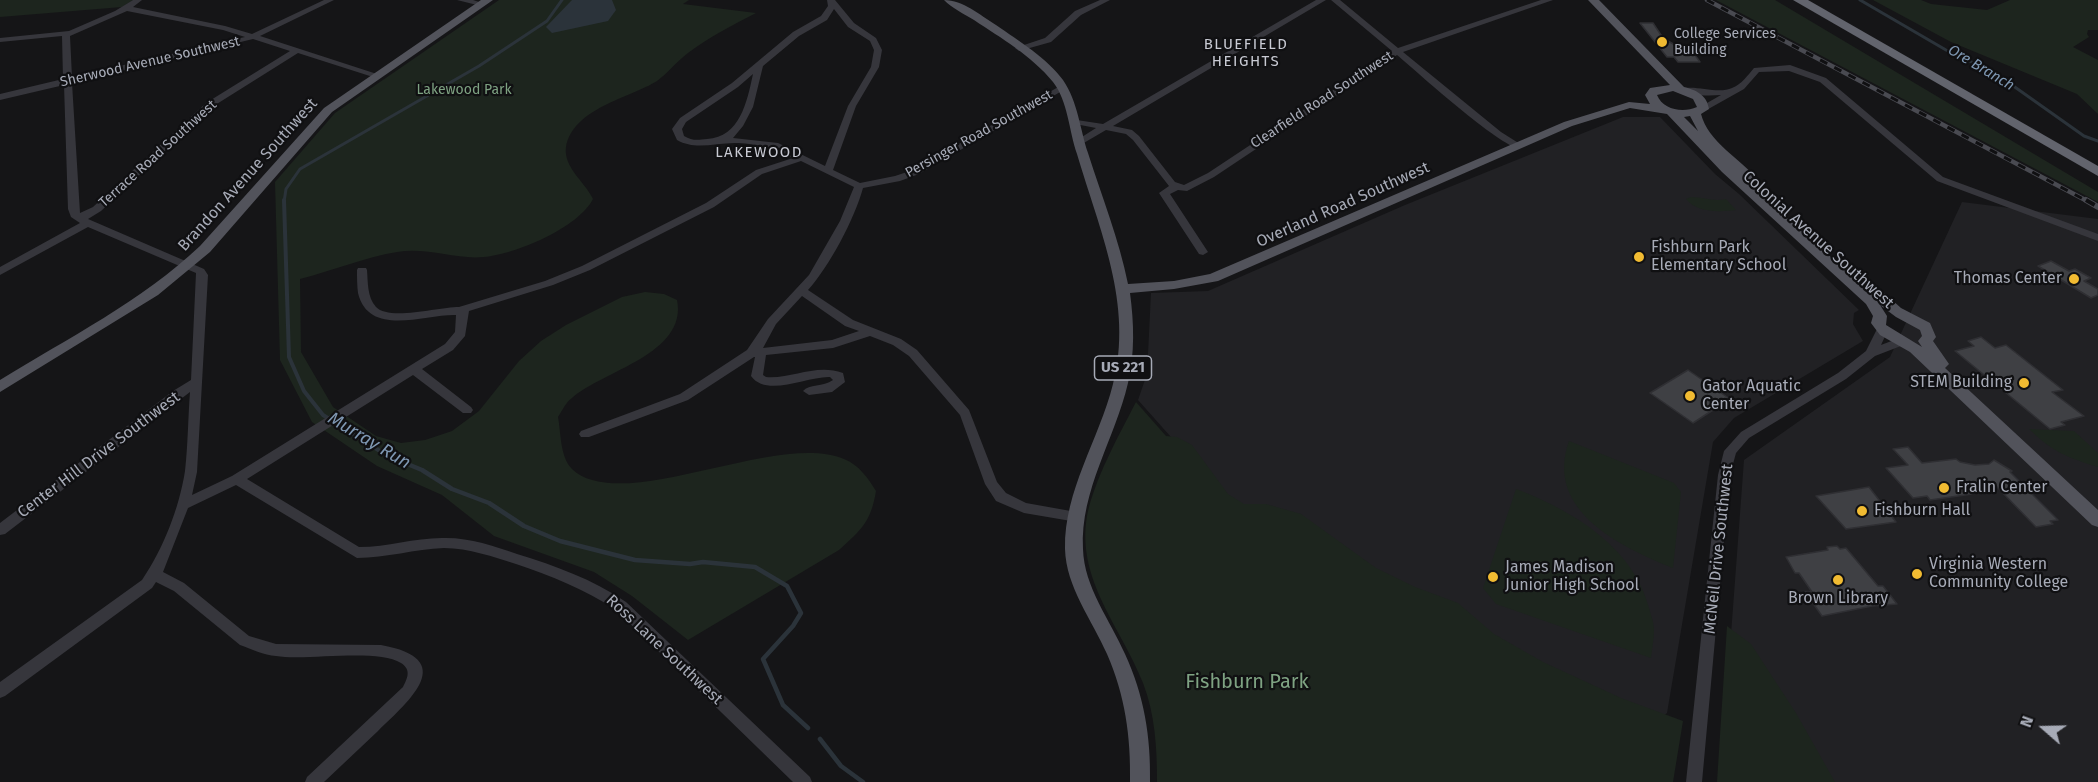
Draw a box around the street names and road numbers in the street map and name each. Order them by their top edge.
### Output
street label: Sherwood Avenue Southwest [58,33,242,91]
street label: Clearfield Road Southwest [1248,48,1396,152]
street label: Persinger Road Southwest [903,87,1055,181]
street label: Brandon Avenue Southwest [174,95,322,255]
street label: Terrace Road Southwest [96,97,220,211]
street label: Overland Road Southwest [1254,158,1432,252]
street label: Colonial Avenue Southwest [1739,167,1897,313]
road number: US 221 [1094,356,1152,380]
street label: Center Hill Drive Southwest [14,388,184,522]
street label: McNeil Drive Southwest [1701,463,1737,635]
street label: Ross Lane Southwest [602,591,726,709]

